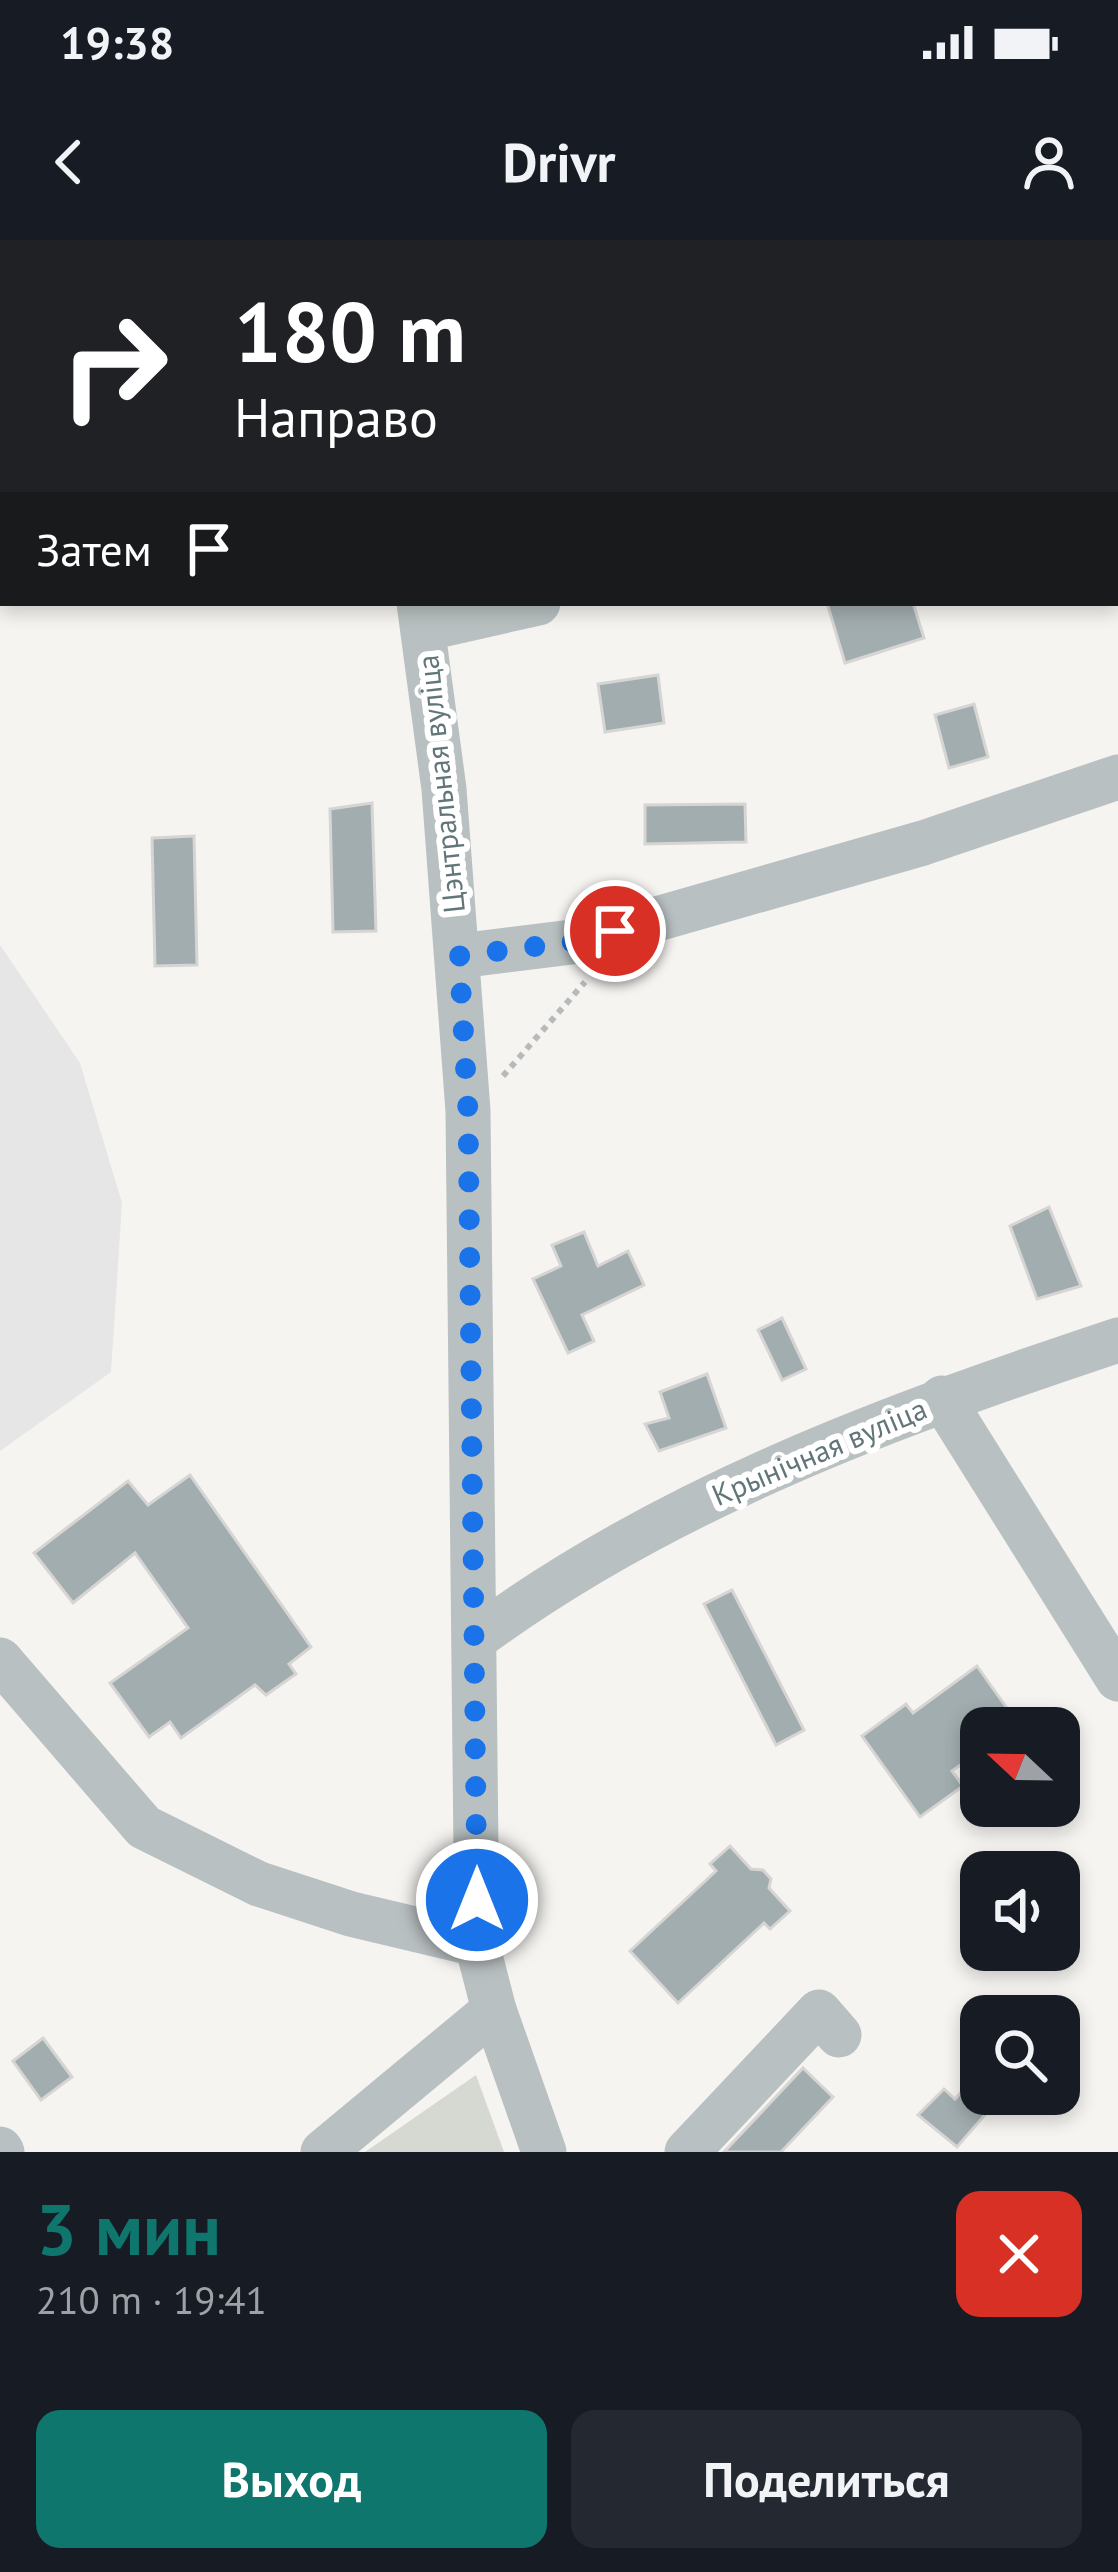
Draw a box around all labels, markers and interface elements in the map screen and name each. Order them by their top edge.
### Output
text: 19:38 [60,13,174,71]
text: Drivr [502,127,616,197]
icon: back [36,129,102,195]
icon: person [1016,129,1082,195]
text: 180 m [234,276,466,385]
icon: right [36,288,192,444]
text: Направо [234,382,438,452]
icon: arrive [176,516,242,582]
text: Затем [36,520,152,578]
street label: Цэнтральная вуліца [407,653,473,915]
pin [564,880,666,982]
icon: arrive [582,898,648,964]
street label: Крынічная вуліца [706,1388,932,1514]
north arrow [960,1707,1080,1827]
map controls [960,1707,1080,2115]
position arrow [414,1837,540,1963]
button: sound [960,1851,1080,1971]
button: search [960,1995,1080,2115]
text: 3 мин [36,2182,221,2275]
button: close [956,2191,1082,2317]
text: 210 m · 19:41 [36,2274,267,2325]
button: Выход [36,2410,547,2548]
button: Поделиться [571,2410,1082,2548]

